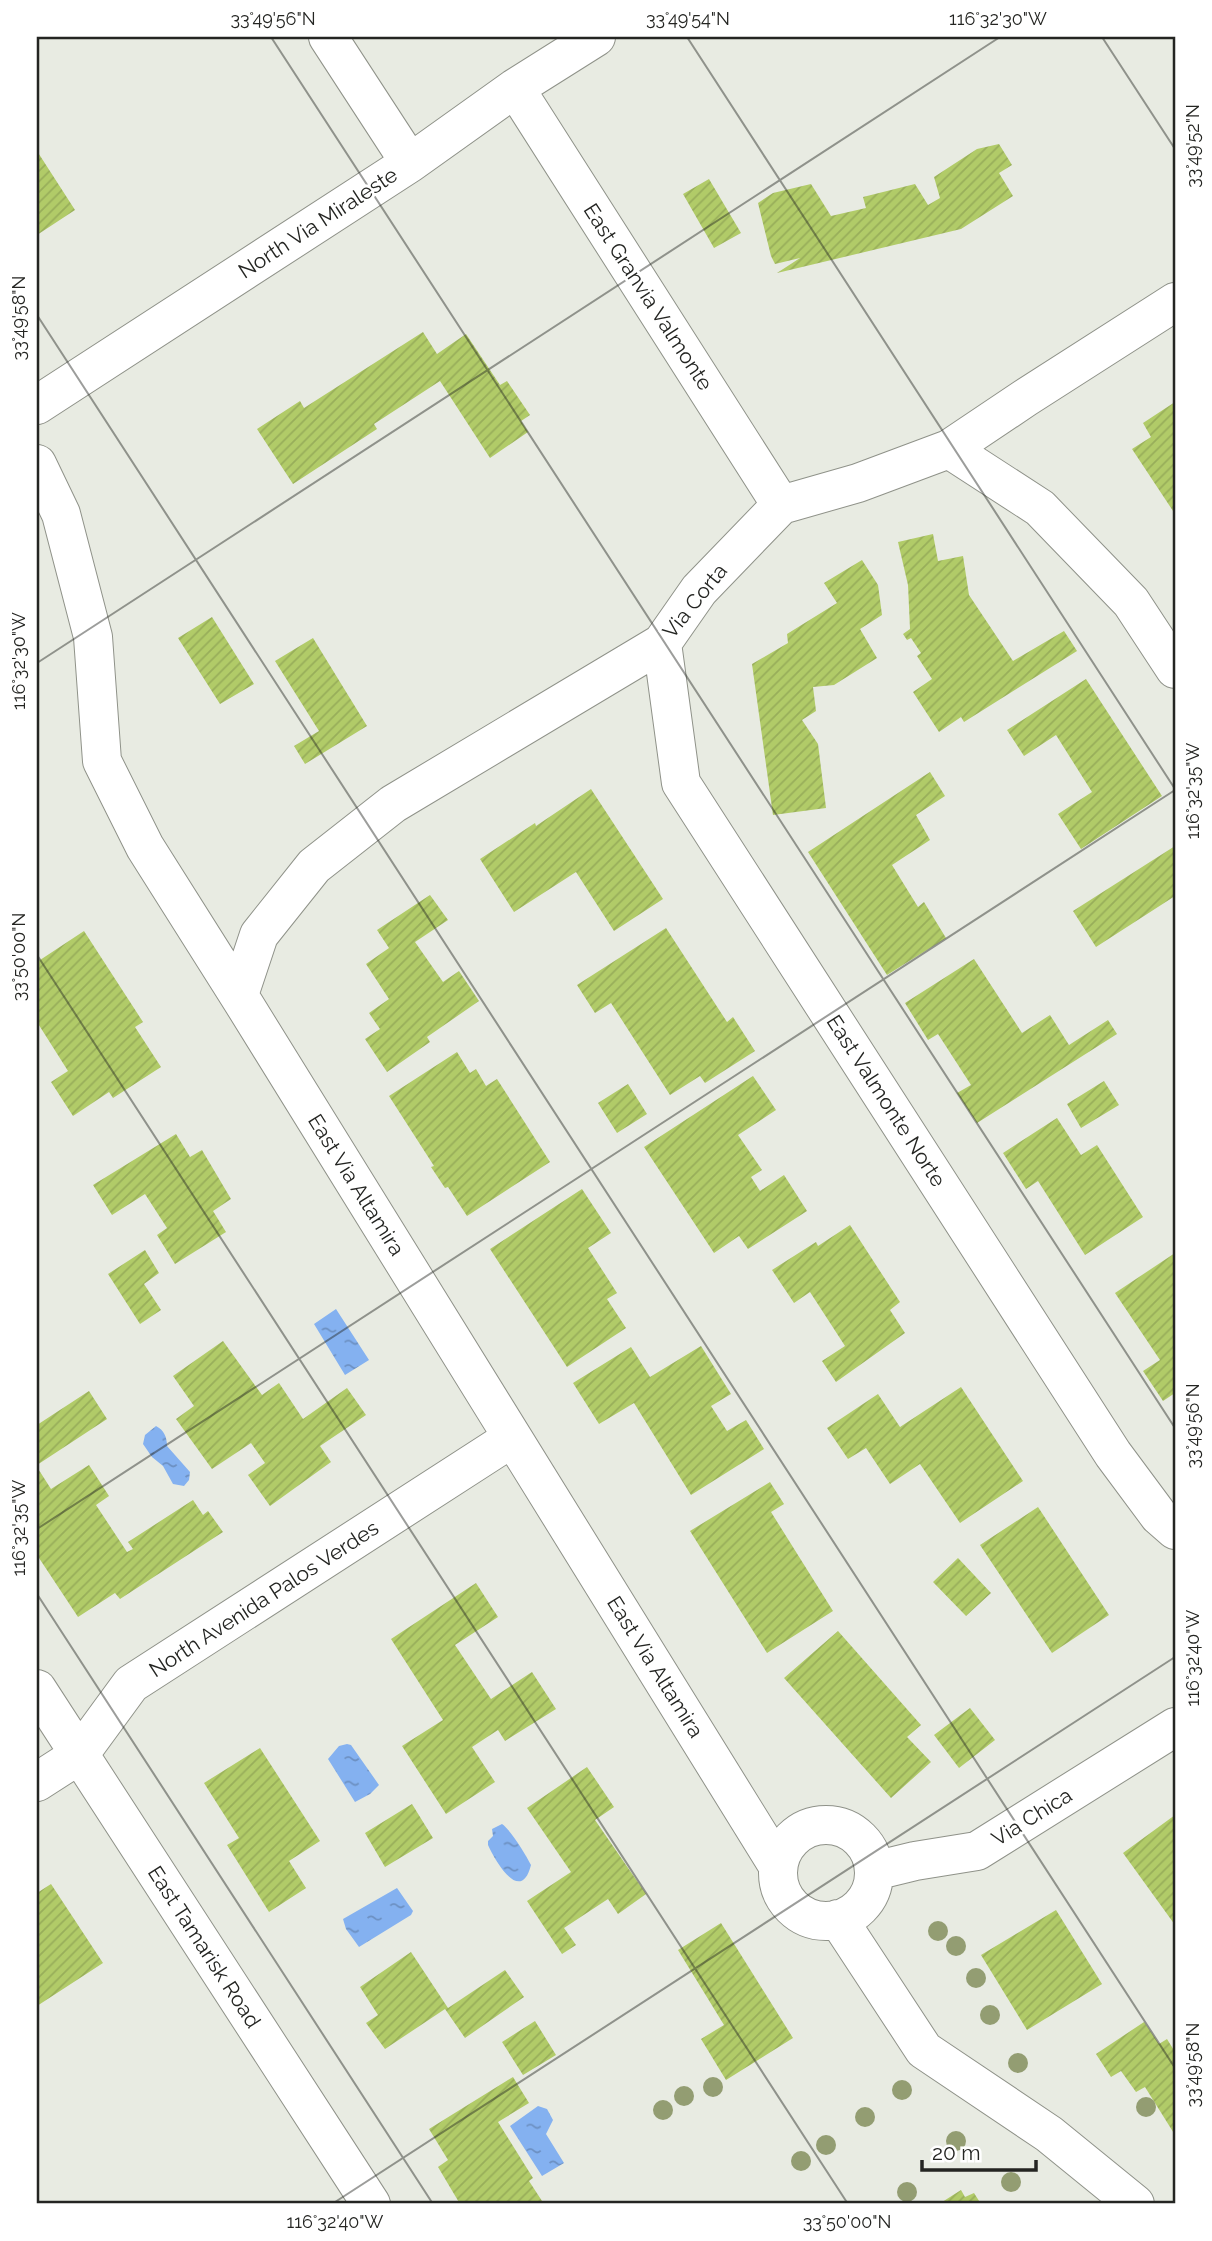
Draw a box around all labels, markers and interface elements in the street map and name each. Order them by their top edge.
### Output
text: 33°49'56"N [230,8,316,29]
text: 33°49'54"N [646,8,730,29]
text: 116°32'30"W [949,8,1047,29]
text: 33°49'52"N [1182,104,1203,188]
street label: North Via Miraleste [234,162,402,283]
street label: East Granvia Valmonte [579,199,718,395]
text: 33°49'58"N [8,276,29,360]
street label: Via Corta [657,558,732,643]
text: 116°32'30"W [8,612,29,710]
text: 116°32'35"W [1182,743,1203,839]
text: 33°50'00"N [8,913,29,1001]
street label: East Valmonte Norte [822,1010,951,1191]
street label: East Via Altamira [303,1109,410,1260]
text: 33°49'56"N [1182,1383,1203,1469]
text: 116°32'35"W [8,1480,29,1576]
street label: North Avenida Palos Verdes [144,1515,383,1682]
street label: East Via Altamira [602,1591,709,1742]
text: 116°32'40"W [1182,1609,1203,1706]
street label: Via Chica [987,1782,1076,1851]
street label: East Tamarisk Road [143,1861,266,2032]
text: 33°49'58"N [1182,2023,1203,2107]
scale bar [922,2129,1035,2173]
text: 20 m [932,2140,980,2165]
text: 116°32'40"W [287,2211,384,2232]
text: 33°50'00"N [803,2211,891,2232]

